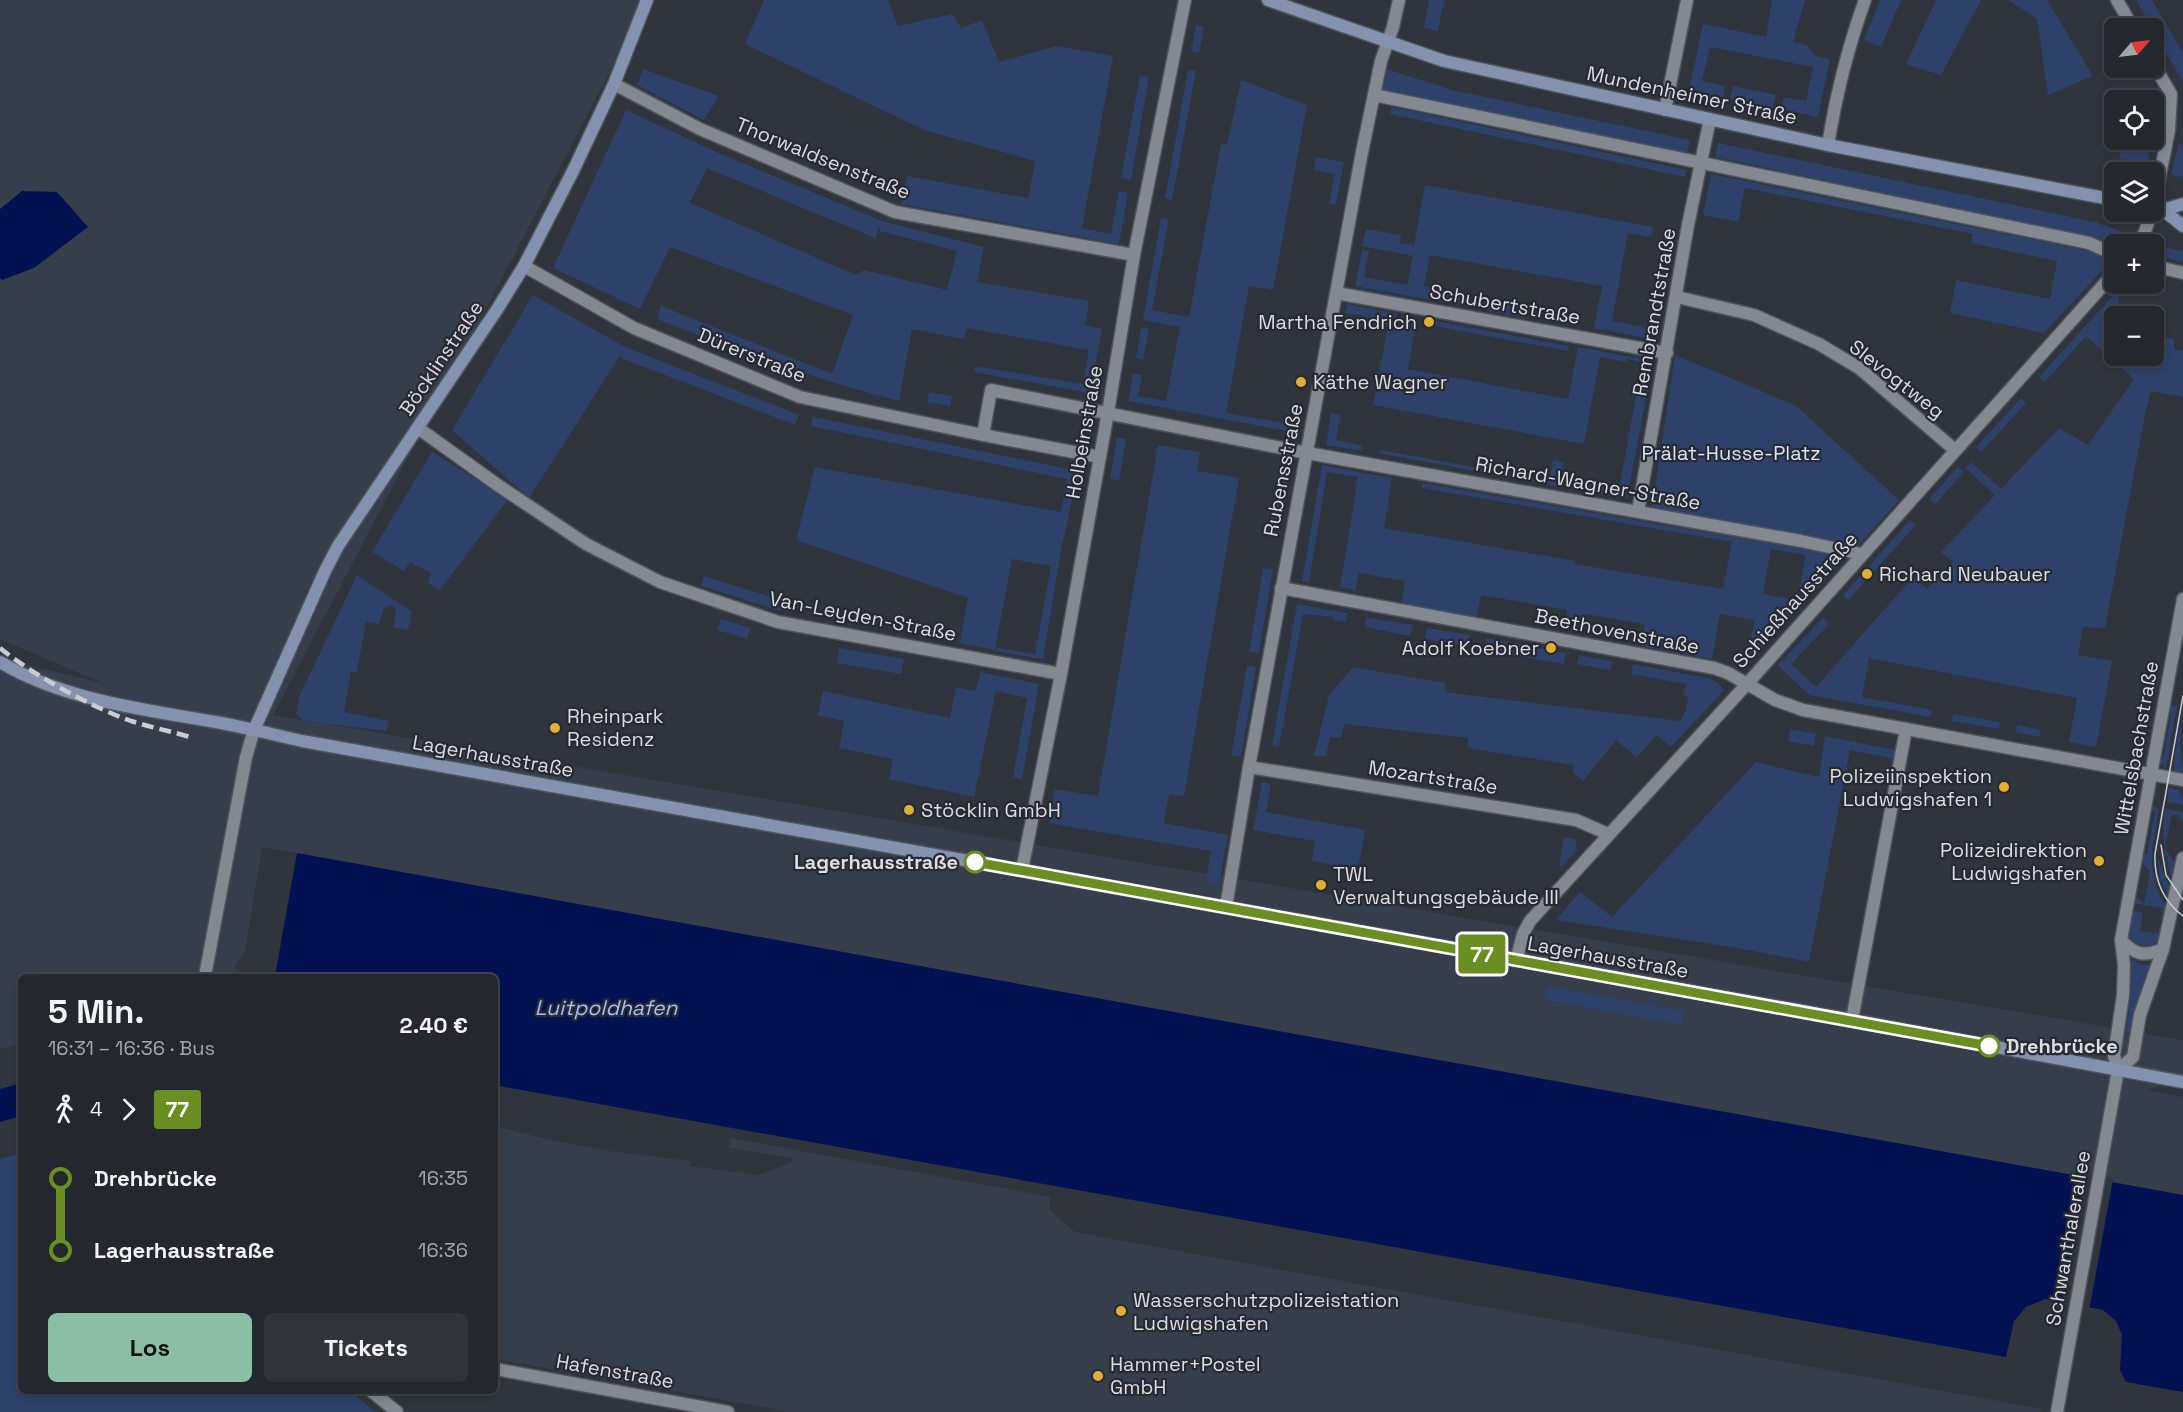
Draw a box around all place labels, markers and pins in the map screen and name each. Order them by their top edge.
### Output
place label: Martha Fendrich [1258,309,1417,335]
marker: Martha Fendrich [1422,315,1436,329]
place label: Käthe Wagner [1313,369,1447,395]
marker: Käthe Wagner [1294,375,1308,389]
place label: Richard Neubauer [1879,561,2051,587]
marker: Richard Neubauer [1860,567,1874,581]
place label: Adolf Koebner [1402,635,1539,661]
marker: Adolf Koebner [1544,641,1558,655]
place label: Rheinpark Residenz [567,703,664,752]
marker: Rheinpark Residenz [548,721,562,735]
place label: Polizeiinspektion Ludwigshafen 1 [1829,763,1992,812]
marker: Polizeiinspektion Ludwigshafen 1 [1997,780,2011,794]
place label: Stöcklin GmbH [921,797,1061,823]
marker: Stöcklin GmbH [902,803,916,817]
place label: Polizeidirektion Ludwigshafen [1940,837,2087,886]
place label: Lagerhausstraße [794,849,958,875]
marker: Lagerhausstraße [964,851,986,873]
marker: Polizeidirektion Ludwigshafen [2092,854,2106,868]
place label: TWL Verwaltungsgebäude III [1333,861,1559,910]
marker: TWL Verwaltungsgebäude III [1314,878,1328,892]
place label: Drehbrücke [2006,1033,2118,1059]
marker: Drehbrücke [1978,1035,2000,1057]
place label: Wasserschutzpolizeistation Ludwigshafen [1133,1287,1399,1336]
marker: Wasserschutzpolizeistation Ludwigshafen [1114,1304,1128,1318]
place label: Hammer+Postel GmbH [1110,1351,1261,1400]
marker: Hammer+Postel GmbH [1091,1369,1105,1383]

